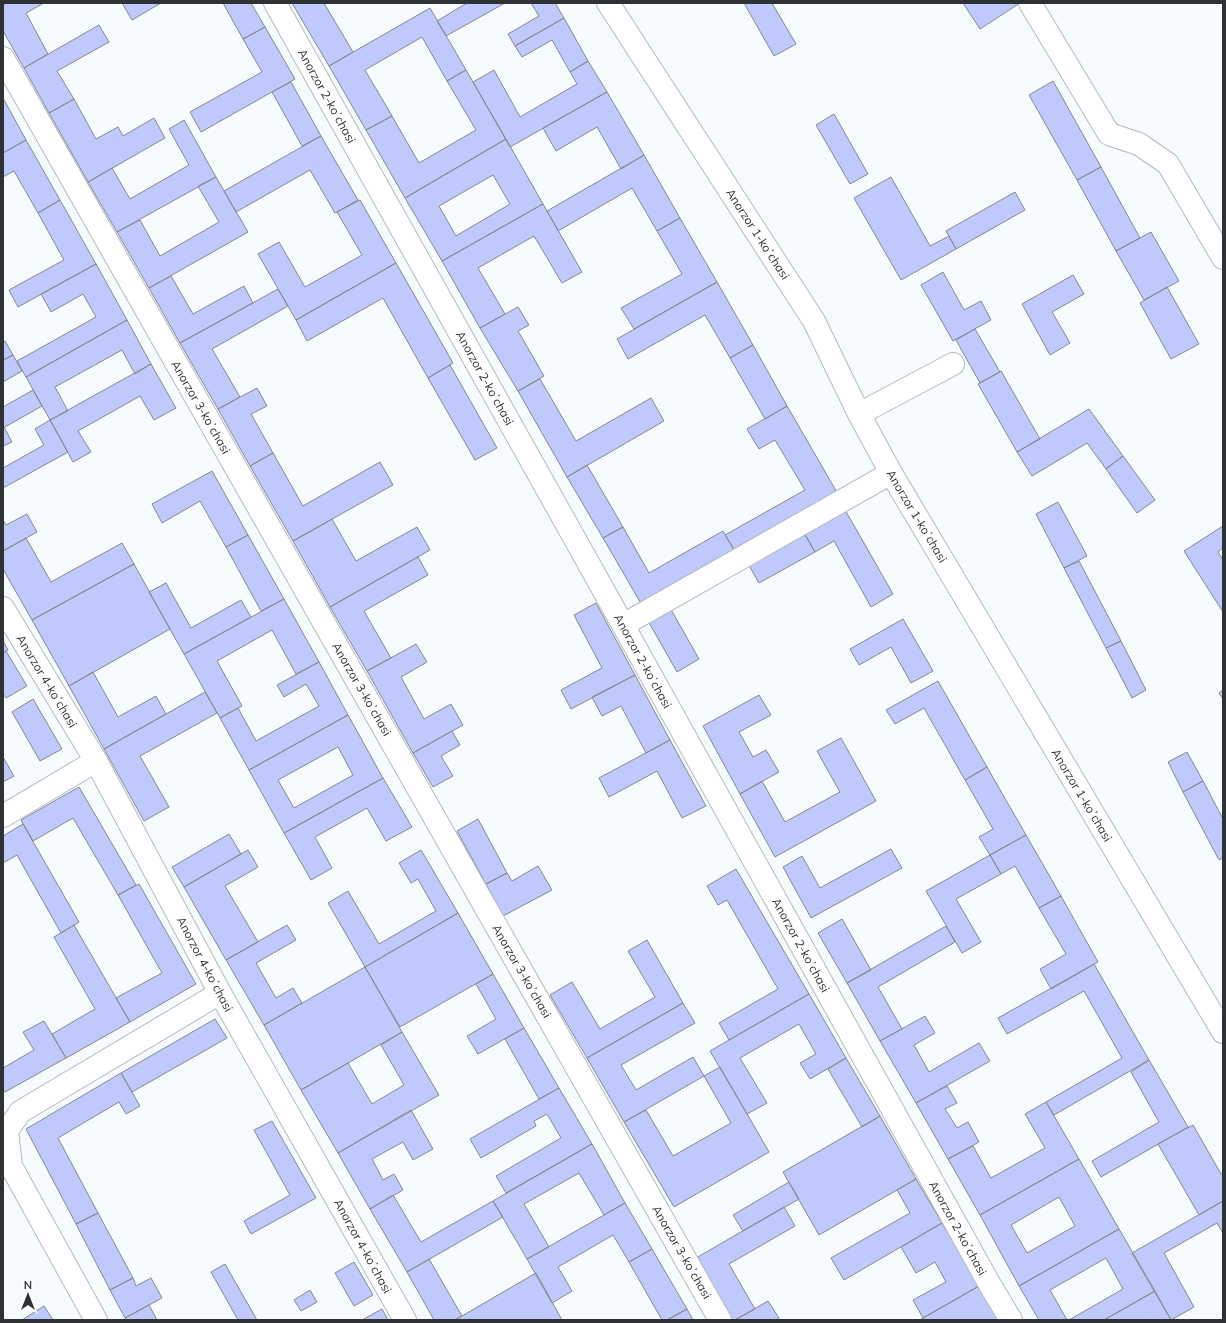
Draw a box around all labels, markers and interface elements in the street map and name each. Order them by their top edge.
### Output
street label: Аnorzor 2-koʼchasi [295,46,359,146]
street label: Аnorzor 1-koʼchasi [723,186,793,282]
street label: Аnorzor 2-koʼchasi [453,328,517,428]
street label: Аnorzor 3-koʼchasi [168,358,234,457]
street label: Аnorzor 1-koʼchasi [883,467,951,565]
street label: Аnorzor 2-koʼchasi [611,611,675,711]
street label: Аnorzor 4-koʼchasi [13,632,81,730]
street label: Аnorzor 3-koʼchasi [329,640,395,739]
street label: Аnorzor 1-koʼchasi [1048,746,1116,844]
street label: Аnorzor 2-koʼchasi [769,895,833,995]
street label: Аnorzor 4-koʼchasi [174,914,236,1014]
street label: Аnorzor 3-koʼchasi [489,922,555,1021]
street label: Аnorzor 2-koʼchasi [926,1178,990,1278]
street label: Аnorzor 4-koʼchasi [331,1196,395,1296]
street label: Аnorzor 3-koʼchasi [649,1203,715,1302]
north arrow [8,1275,48,1315]
text: N [24,1278,32,1292]

